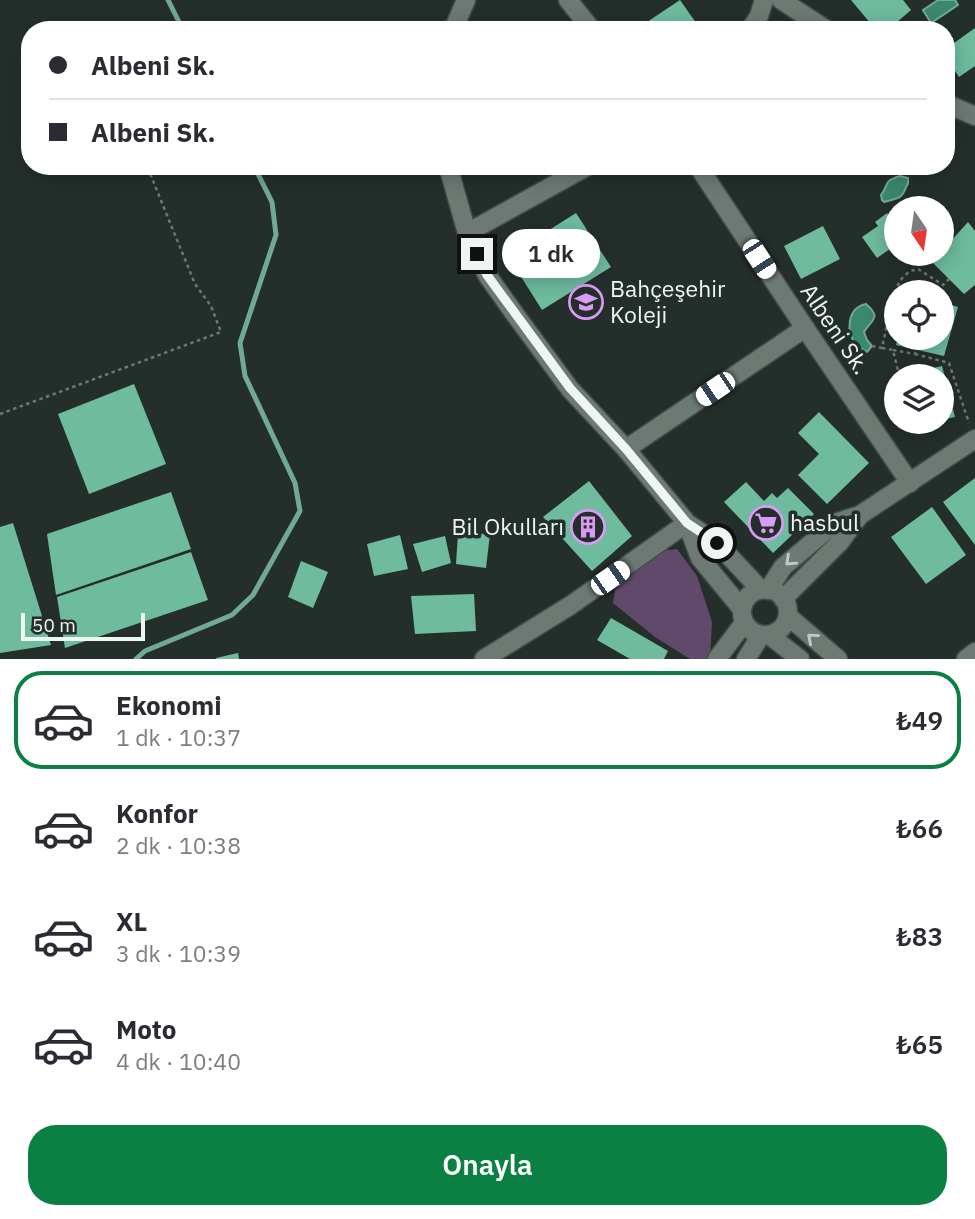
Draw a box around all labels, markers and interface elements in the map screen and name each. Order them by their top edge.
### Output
text: Albeni Sk. [91,48,215,82]
text: Albeni Sk. [91,115,215,149]
north arrow [884,196,954,266]
map controls [884,196,954,434]
callout: 1 dk [502,230,600,278]
car [739,236,780,282]
route end [461,238,493,270]
text: 1 dk [528,238,574,268]
place label: Bahçeşehir Koleji [610,273,726,329]
street label: Albeni Sk. [795,277,877,380]
button: locate [884,280,954,350]
school or university icon: Bahçeşehir Koleji [567,283,605,321]
button: layers [884,364,954,434]
car [692,369,739,409]
supermarket icon: hasbul [747,504,785,542]
place label: hasbul [790,507,859,537]
building icon: Bil Okulları [569,508,607,546]
place label: Bil Okulları [451,511,564,541]
route start [701,527,733,559]
one-way arrow [785,553,798,565]
car [587,557,634,599]
scale bar [21,610,145,642]
text: 50 m [32,613,76,637]
one-way arrow [807,634,820,646]
text: Ekonomi [116,688,222,722]
icon: car [32,689,95,752]
text: ₺49 [896,703,943,737]
text: 1 dk · 10:37 [116,722,241,752]
text: Konfor [116,796,198,830]
icon: car [32,797,95,860]
text: ₺66 [896,811,943,845]
text: 2 dk · 10:38 [116,830,241,860]
text: XL [116,904,147,938]
icon: car [32,905,95,968]
text: ₺83 [896,919,943,953]
text: 3 dk · 10:39 [116,938,241,968]
text: Moto [116,1012,176,1046]
icon: car [32,1013,95,1076]
text: ₺65 [896,1027,943,1061]
text: 4 dk · 10:40 [116,1046,241,1076]
button: Onayla [28,1125,947,1205]

